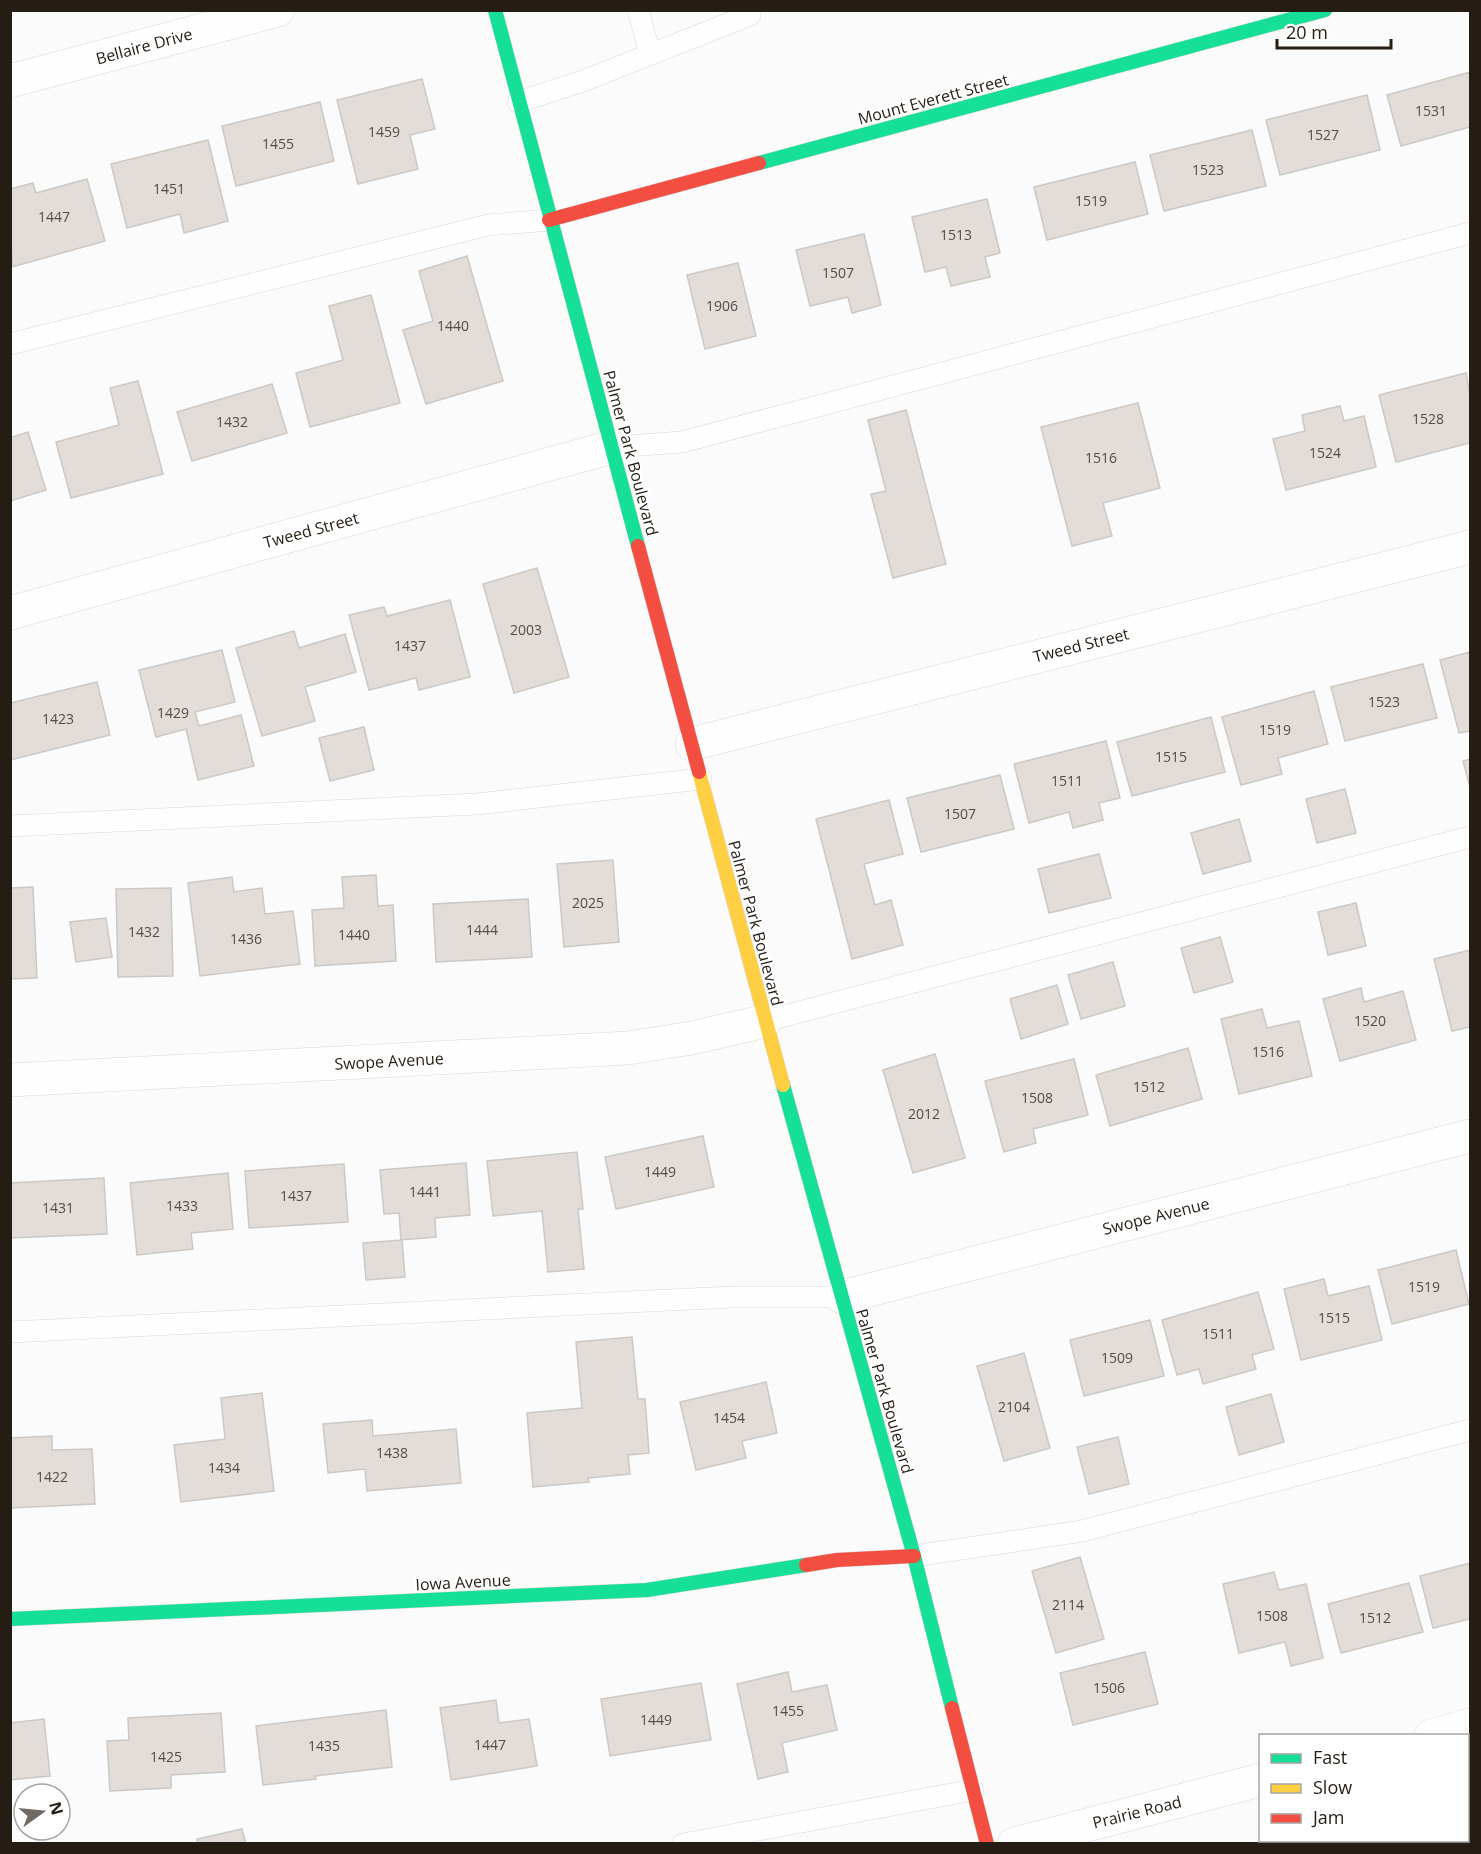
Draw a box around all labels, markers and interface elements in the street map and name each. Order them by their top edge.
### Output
scale bar [1277,12,1391,50]
text: 20 m [1286,20,1328,44]
street label: Bellaire Drive [93,23,195,69]
street label: Mount Everett Street [855,68,1011,130]
house number: 1531 [1415,101,1447,120]
house number: 1459 [368,122,400,141]
house number: 1527 [1307,125,1339,144]
house number: 1455 [262,134,294,153]
house number: 1523 [1192,160,1224,179]
house number: 1451 [153,179,185,198]
house number: 1519 [1075,191,1107,210]
house number: 1447 [38,207,70,226]
house number: 1513 [940,225,972,244]
house number: 1507 [822,263,854,282]
house number: 1906 [706,296,738,315]
house number: 1440 [437,316,469,335]
street label: Palmer Park Boulevard [598,368,664,538]
house number: 1528 [1412,409,1444,428]
house number: 1432 [216,412,248,431]
house number: 1524 [1309,443,1341,462]
house number: 1516 [1085,448,1117,467]
street label: Tweed Street [261,507,361,553]
house number: 2003 [510,620,542,639]
street label: Tweed Street [1031,622,1131,668]
house number: 1437 [394,636,426,655]
house number: 1523 [1368,692,1400,711]
house number: 1429 [157,703,189,722]
house number: 1423 [42,709,74,728]
house number: 1519 [1259,720,1291,739]
house number: 1515 [1155,747,1187,766]
house number: 1511 [1051,771,1083,790]
house number: 1507 [944,804,976,823]
street label: Palmer Park Boulevard [723,838,789,1008]
house number: 2025 [572,893,604,912]
house number: 1444 [466,920,498,939]
house number: 1432 [128,922,160,941]
house number: 1440 [338,925,370,944]
house number: 1436 [230,929,262,948]
house number: 1520 [1354,1011,1386,1030]
house number: 1516 [1252,1042,1284,1061]
street label: Swope Avenue [334,1047,444,1075]
house number: 1512 [1133,1077,1165,1096]
house number: 1508 [1021,1088,1053,1107]
house number: 2012 [908,1104,940,1123]
house number: 1449 [644,1162,676,1181]
house number: 1441 [409,1182,441,1201]
house number: 1437 [280,1186,312,1205]
street label: Swope Avenue [1100,1192,1212,1240]
house number: 1433 [166,1196,198,1215]
house number: 1431 [42,1198,74,1217]
house number: 1519 [1408,1277,1440,1296]
street label: Palmer Park Boulevard [851,1306,919,1476]
house number: 1515 [1318,1308,1350,1327]
house number: 1511 [1202,1324,1234,1343]
house number: 1509 [1101,1348,1133,1367]
house number: 2104 [998,1397,1030,1416]
house number: 1454 [713,1408,745,1427]
house number: 1438 [376,1443,408,1462]
house number: 1434 [208,1458,240,1477]
house number: 1422 [36,1467,68,1486]
street label: Iowa Avenue [415,1569,511,1595]
house number: 2114 [1052,1595,1084,1614]
house number: 1508 [1256,1606,1288,1625]
house number: 1512 [1359,1608,1391,1627]
house number: 1506 [1093,1678,1125,1697]
house number: 1455 [772,1701,804,1720]
house number: 1449 [640,1710,672,1729]
legend [1259,1734,1469,1842]
house number: 1447 [474,1735,506,1754]
house number: 1435 [308,1736,340,1755]
text: Fast [1313,1745,1347,1769]
house number: 1425 [150,1747,182,1766]
text: Slow [1313,1775,1352,1799]
north arrow [12,1782,72,1842]
street label: Prairie Road [1090,1790,1184,1834]
text: N [44,1799,69,1817]
text: Jam [1311,1805,1345,1829]

